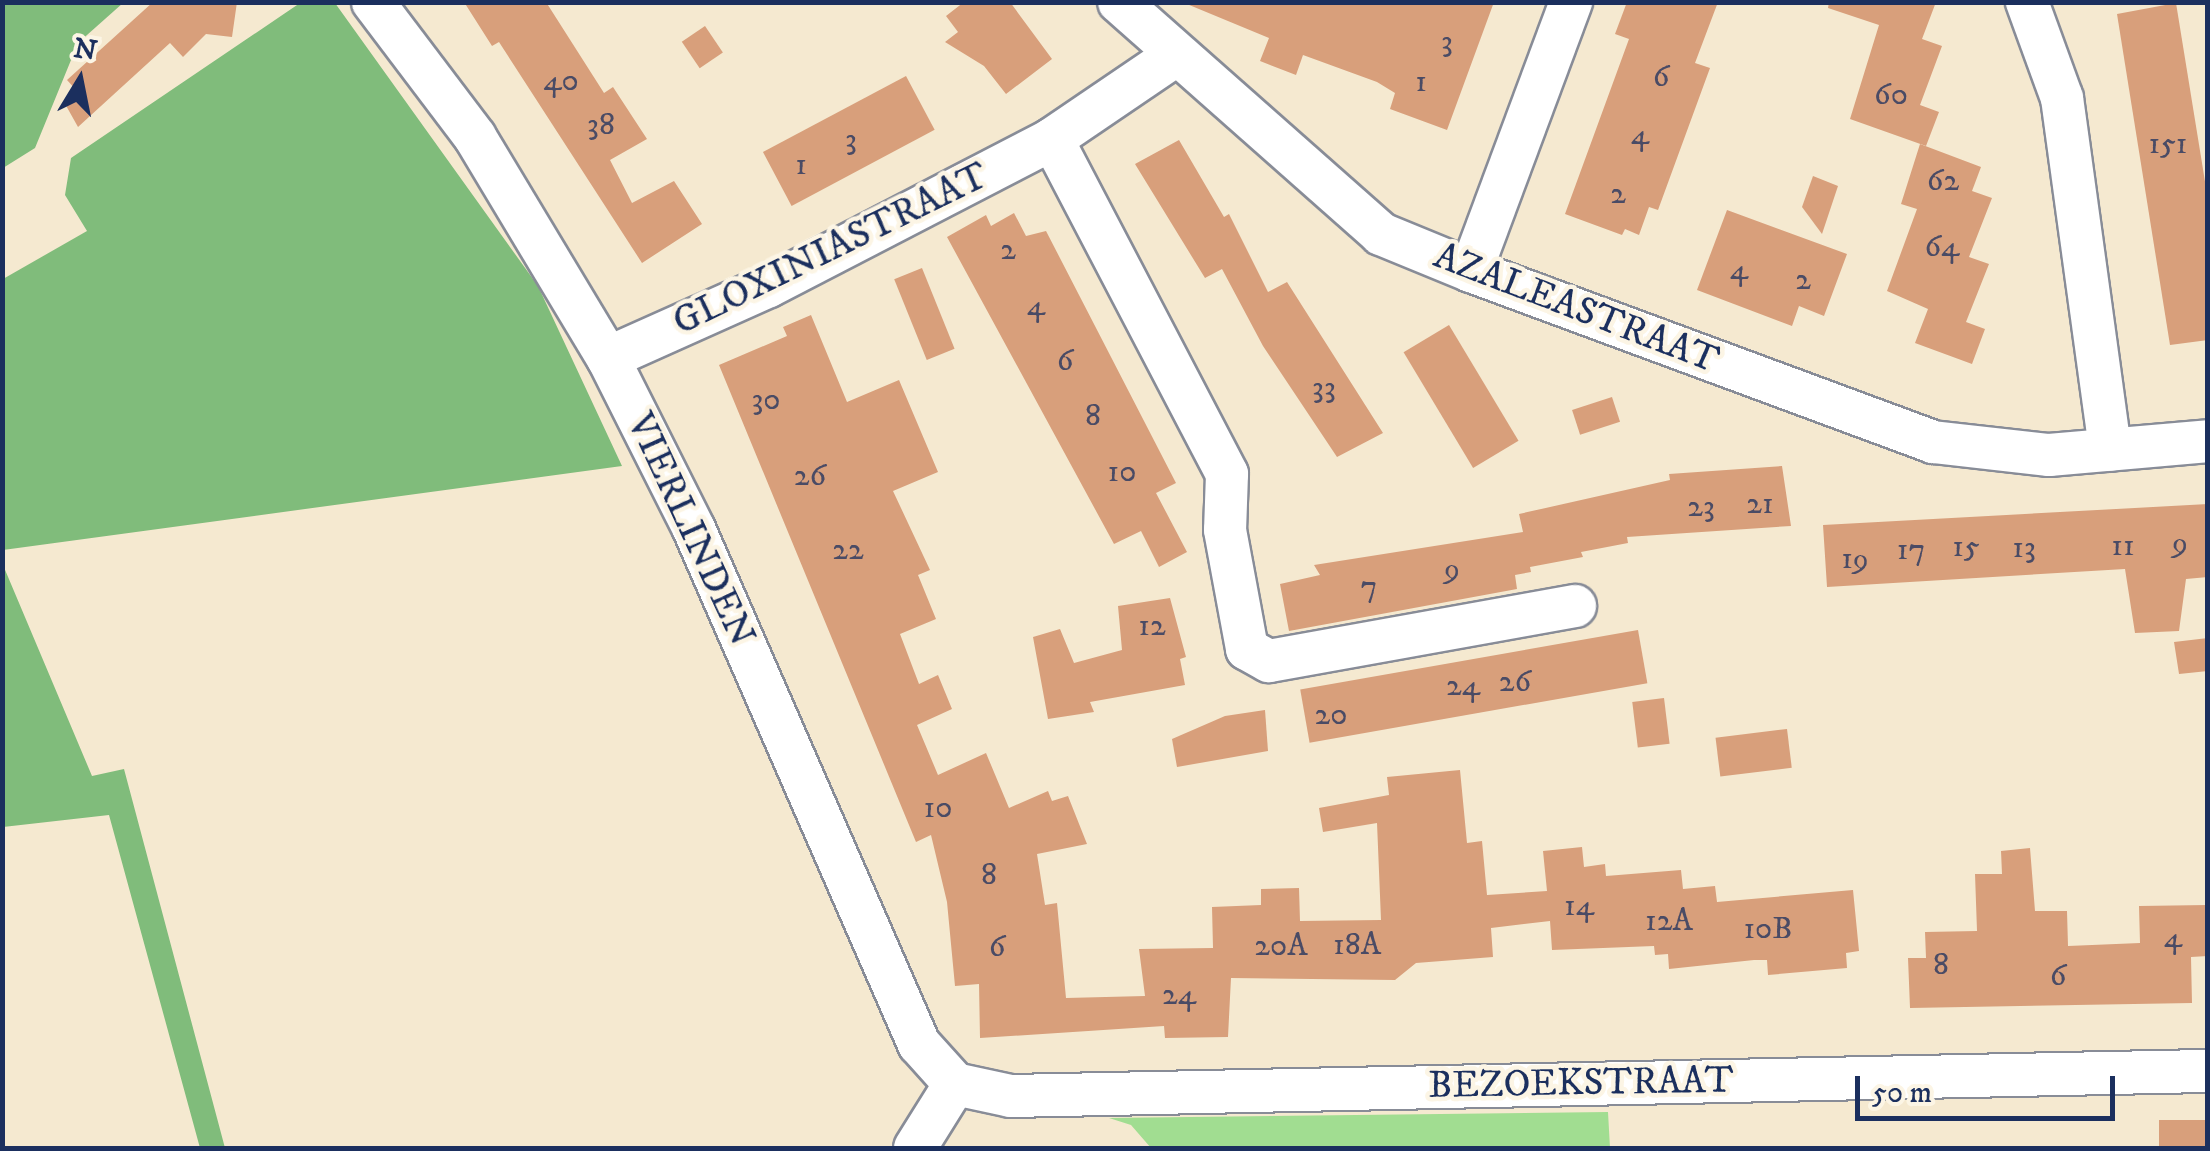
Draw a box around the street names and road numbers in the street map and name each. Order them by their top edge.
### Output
street label: GLOXINIASTRAAT [666,154,996,346]
street label: AZALEASTRAAT [1427,234,1725,384]
street label: VIERLINDEN [616,406,764,654]
street label: BEZOEKSTRAAT [1428,1059,1734,1109]

